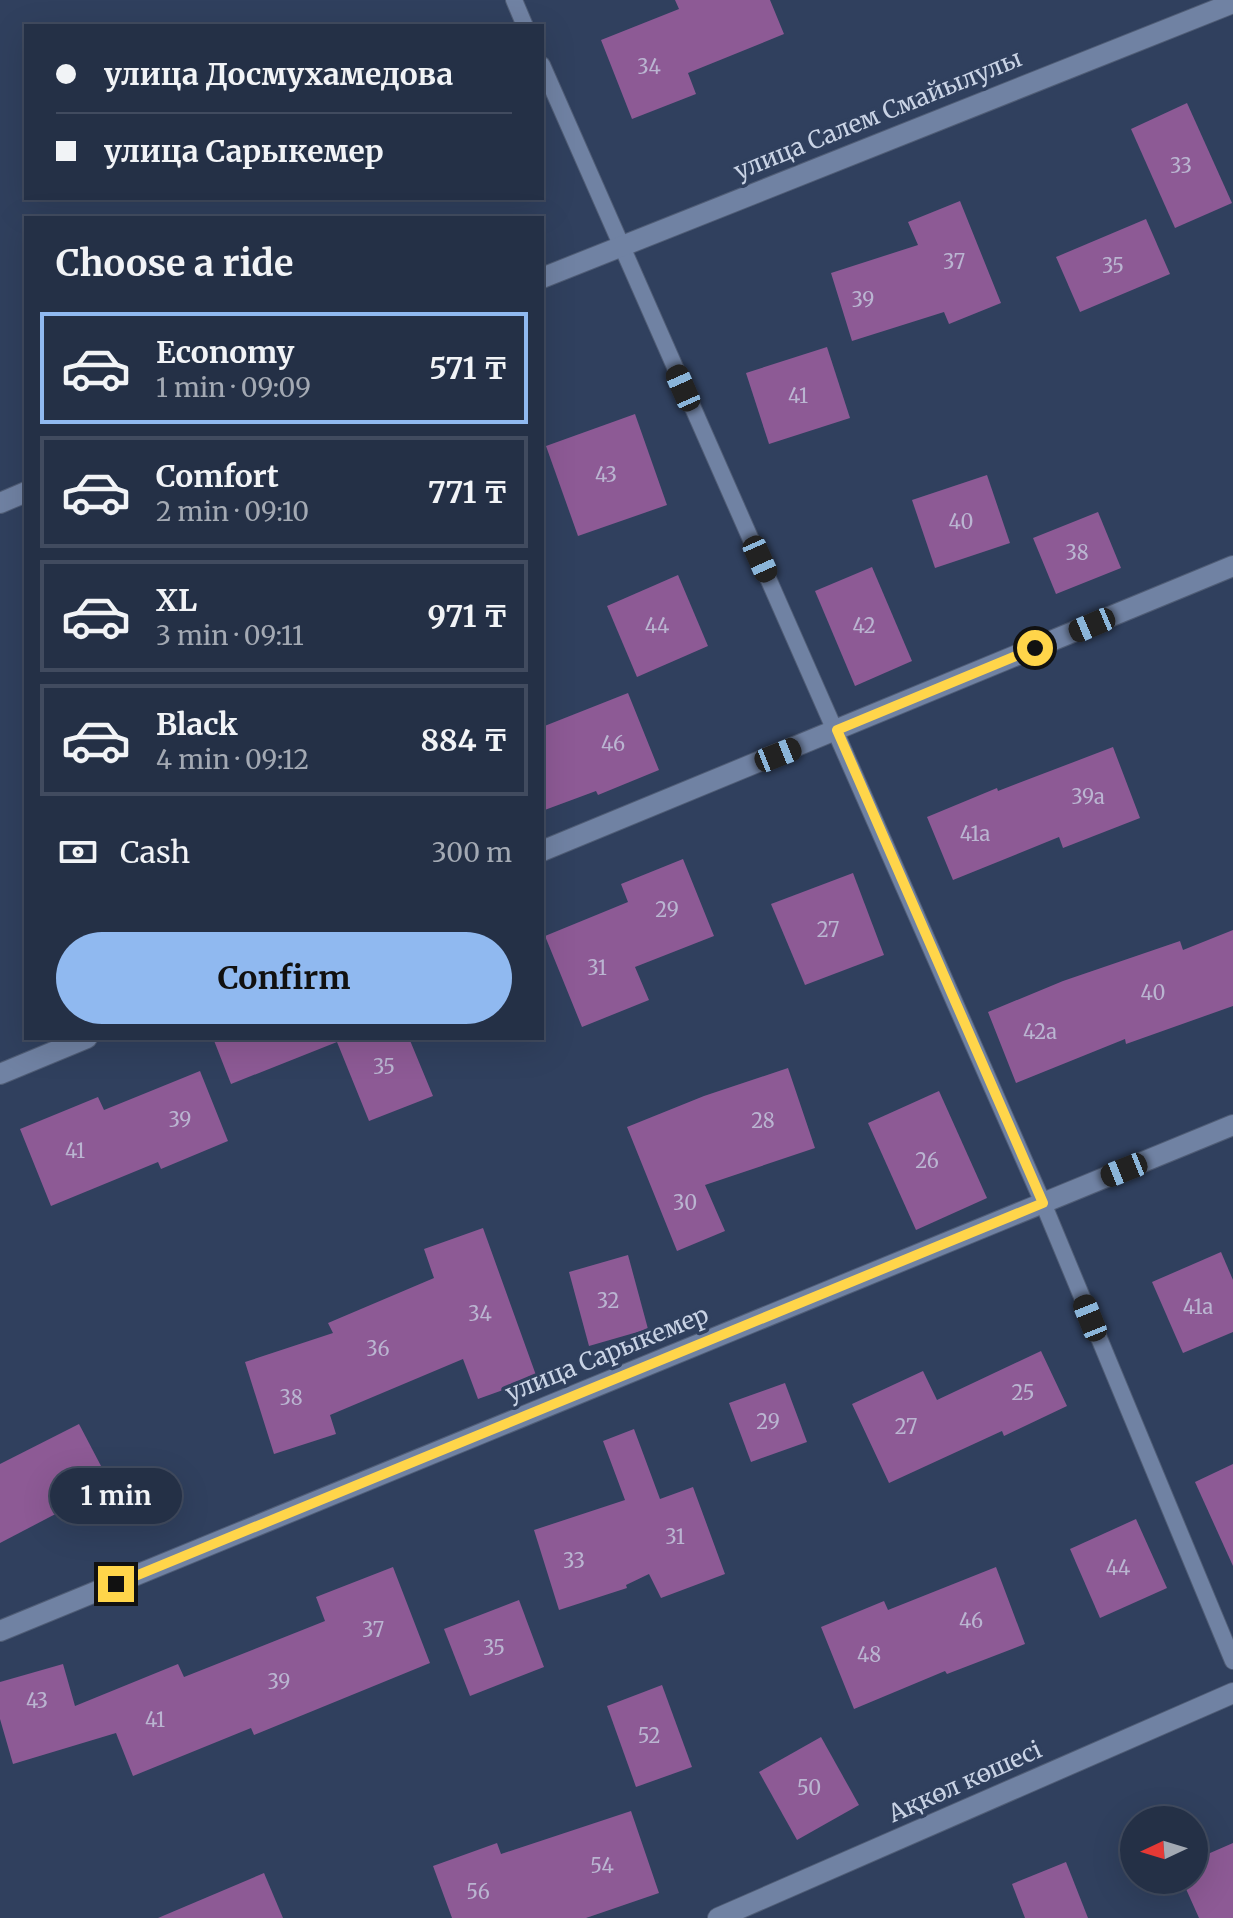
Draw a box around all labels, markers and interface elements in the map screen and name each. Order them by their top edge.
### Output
street label: улица Салем Смайылулы [729,43,1026,187]
house number: 34 [637,54,661,79]
text: улица Досмухамедова [104,55,453,93]
text: улица Сарыкемер [104,132,384,170]
house number: 33 [1170,153,1192,178]
text: Choose a ride [56,241,293,286]
house number: 37 [943,249,965,274]
house number: 35 [1102,253,1124,278]
house number: 39 [852,287,874,312]
icon: car [60,332,132,404]
text: Economy [156,333,294,371]
text: 571 ₸ [429,349,508,387]
car [662,361,704,415]
text: 1 min · 09:09 [156,371,311,404]
house number: 41 [788,383,808,408]
icon: car [60,456,132,528]
text: Comfort [156,457,279,495]
house number: 43 [595,462,617,487]
text: 771 ₸ [428,473,508,511]
text: 2 min · 09:10 [156,495,309,528]
house number: 40 [949,509,973,534]
car [739,532,781,586]
house number: 38 [1065,540,1089,565]
icon: car [60,580,132,652]
text: XL [156,581,197,619]
text: 971 ₸ [427,597,508,635]
car [1065,605,1119,645]
house number: 44 [645,613,669,638]
house number: 42 [852,613,876,638]
text: 3 min · 09:11 [156,619,304,652]
route start [1017,630,1053,666]
icon: car [60,704,132,776]
text: Black [156,705,238,743]
text: 884 ₸ [421,721,508,759]
house number: 46 [601,731,625,756]
car [751,735,805,775]
text: 4 min · 09:12 [156,743,309,776]
house number: 39а [1071,784,1105,809]
house number: 41а [960,821,991,846]
icon: cash [56,830,100,874]
text: Cash [120,833,190,871]
text: 300 m [432,836,512,869]
house number: 29 [655,897,679,922]
house number: 27 [817,917,839,942]
button: Confirm [56,932,512,1024]
house number: 31 [587,955,607,980]
house number: 40 [1141,980,1165,1005]
house number: 42а [1023,1019,1057,1044]
house number: 35 [373,1054,395,1079]
house number: 39 [169,1107,191,1132]
house number: 28 [751,1108,775,1133]
house number: 41 [65,1138,85,1163]
house number: 26 [915,1148,939,1173]
car [1097,1150,1151,1190]
house number: 30 [673,1190,697,1215]
house number: 32 [597,1288,619,1313]
car [1070,1291,1110,1345]
house number: 41а [1183,1294,1214,1319]
street label: улица Сарыкемер [501,1299,713,1408]
house number: 34 [468,1301,492,1326]
house number: 36 [366,1336,390,1361]
house number: 25 [1012,1380,1034,1405]
house number: 38 [279,1385,303,1410]
house number: 29 [756,1409,780,1434]
house number: 27 [895,1414,917,1439]
callout: 1 min [50,1468,182,1524]
text: 1 min [81,1479,151,1512]
house number: 31 [665,1524,685,1549]
house number: 33 [563,1548,585,1573]
house number: 44 [1106,1555,1130,1580]
route end [98,1566,134,1602]
house number: 46 [959,1608,983,1633]
house number: 37 [362,1617,384,1642]
house number: 35 [483,1635,505,1660]
house number: 48 [857,1642,881,1667]
house number: 39 [268,1669,290,1694]
house number: 43 [26,1688,48,1713]
house number: 41 [145,1707,165,1732]
house number: 52 [638,1723,660,1748]
street label: Ақкөл көшесі [882,1734,1047,1830]
house number: 50 [797,1775,821,1800]
north arrow [1120,1806,1208,1894]
map controls [1120,1806,1208,1894]
house number: 54 [590,1853,614,1878]
house number: 56 [466,1879,490,1904]

